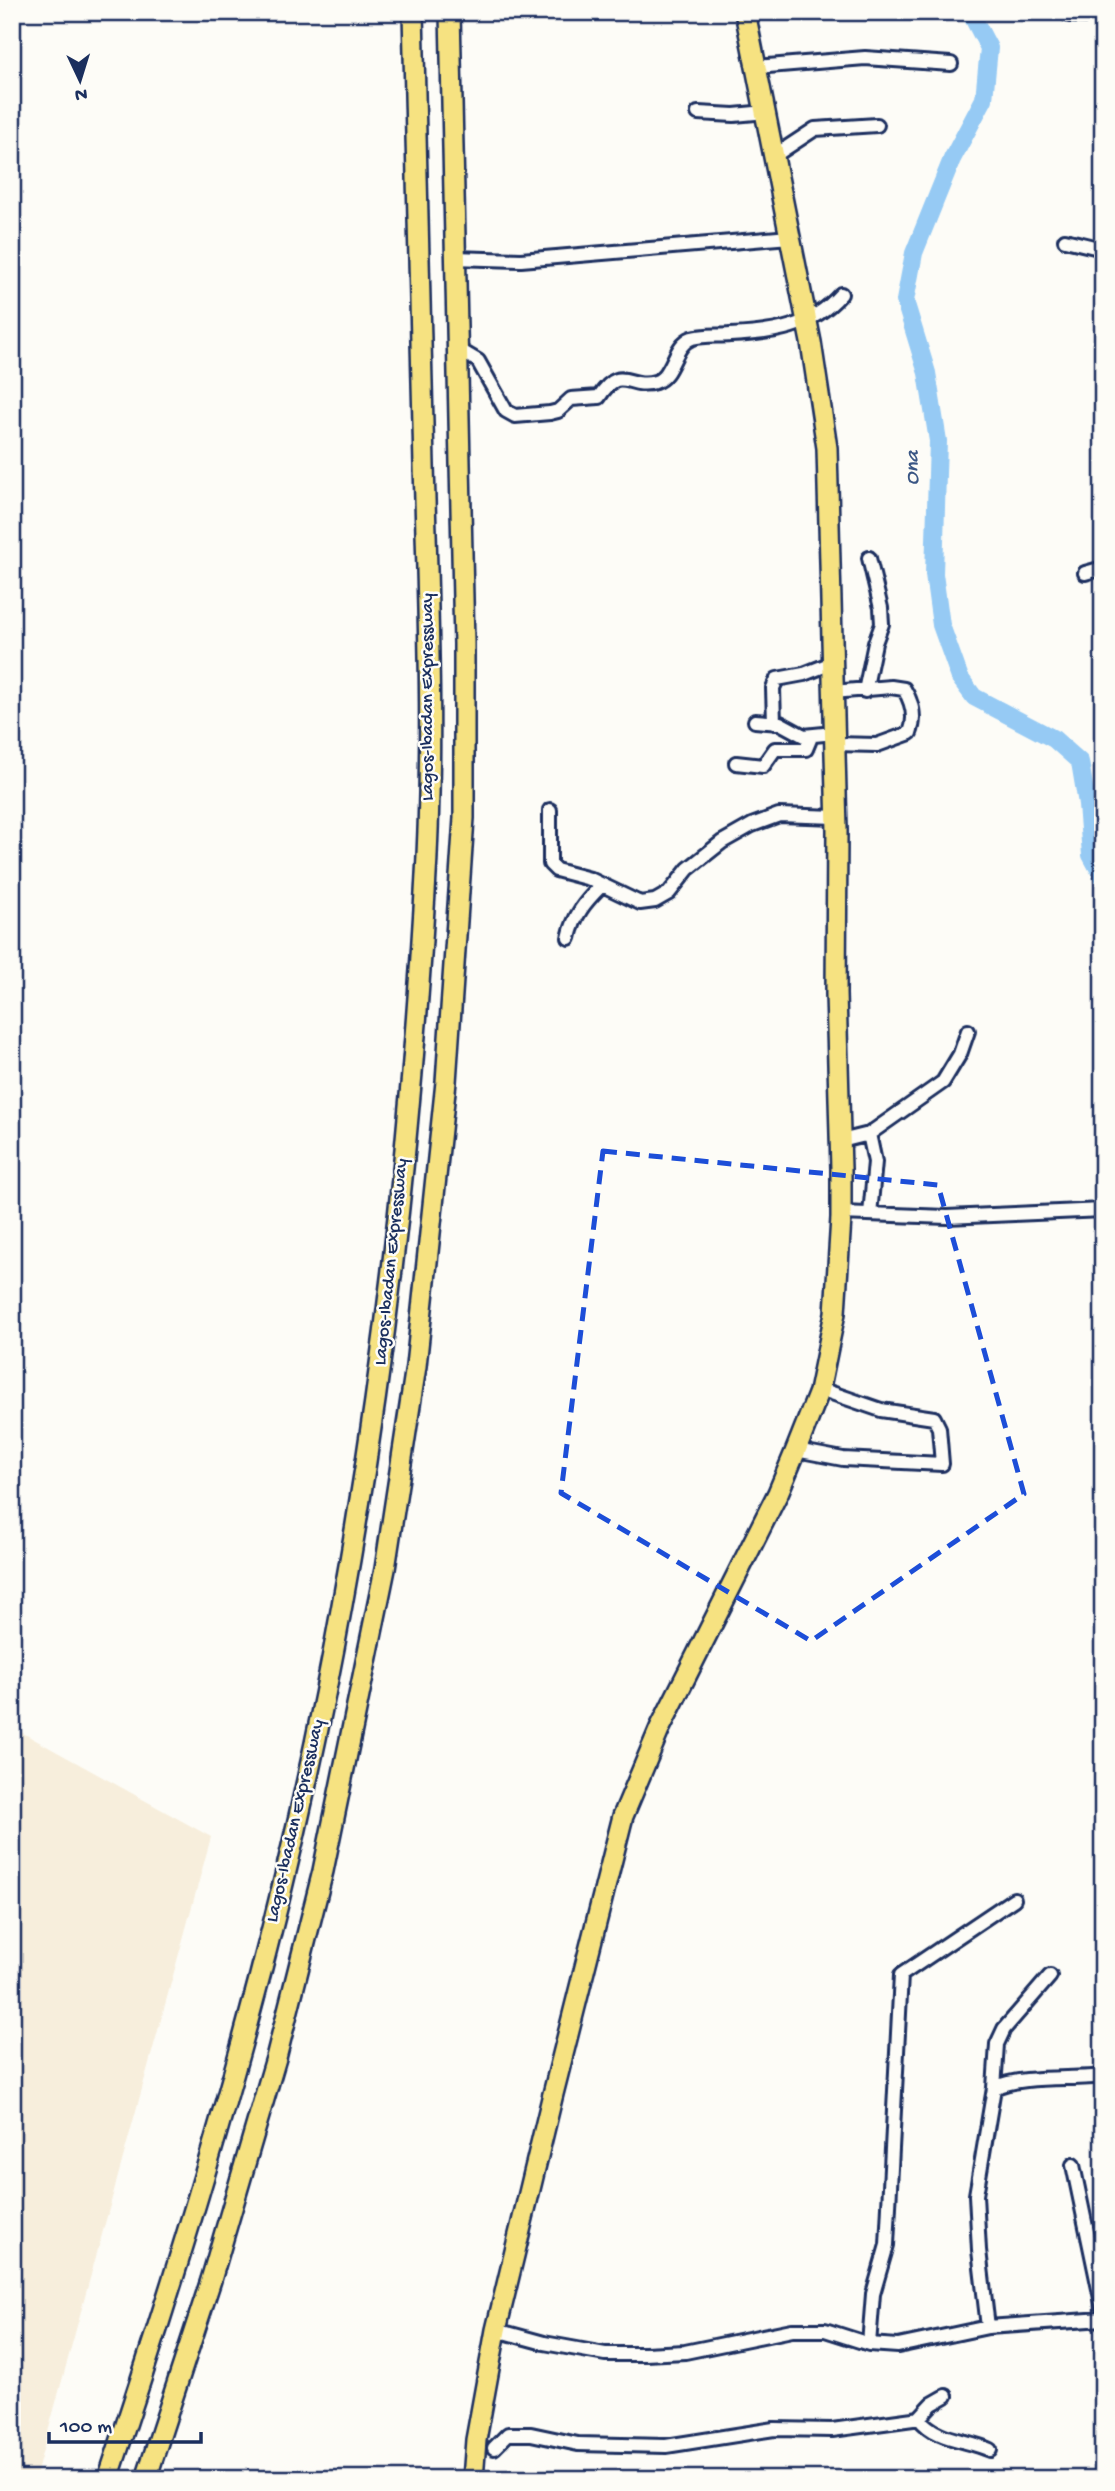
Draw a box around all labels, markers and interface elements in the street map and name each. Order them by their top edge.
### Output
north arrow [46,46,116,116]
text: N [74,82,88,105]
water label: Ona [901,449,927,485]
street label: Lagos-Ibadan Expressway [417,592,440,801]
street label: Lagos-Ibadan Expressway [370,1157,414,1367]
street label: Lagos-Ibadan Expressway [261,1717,331,1925]
scale bar [49,2400,201,2444]
text: 100 m [59,2416,112,2441]

